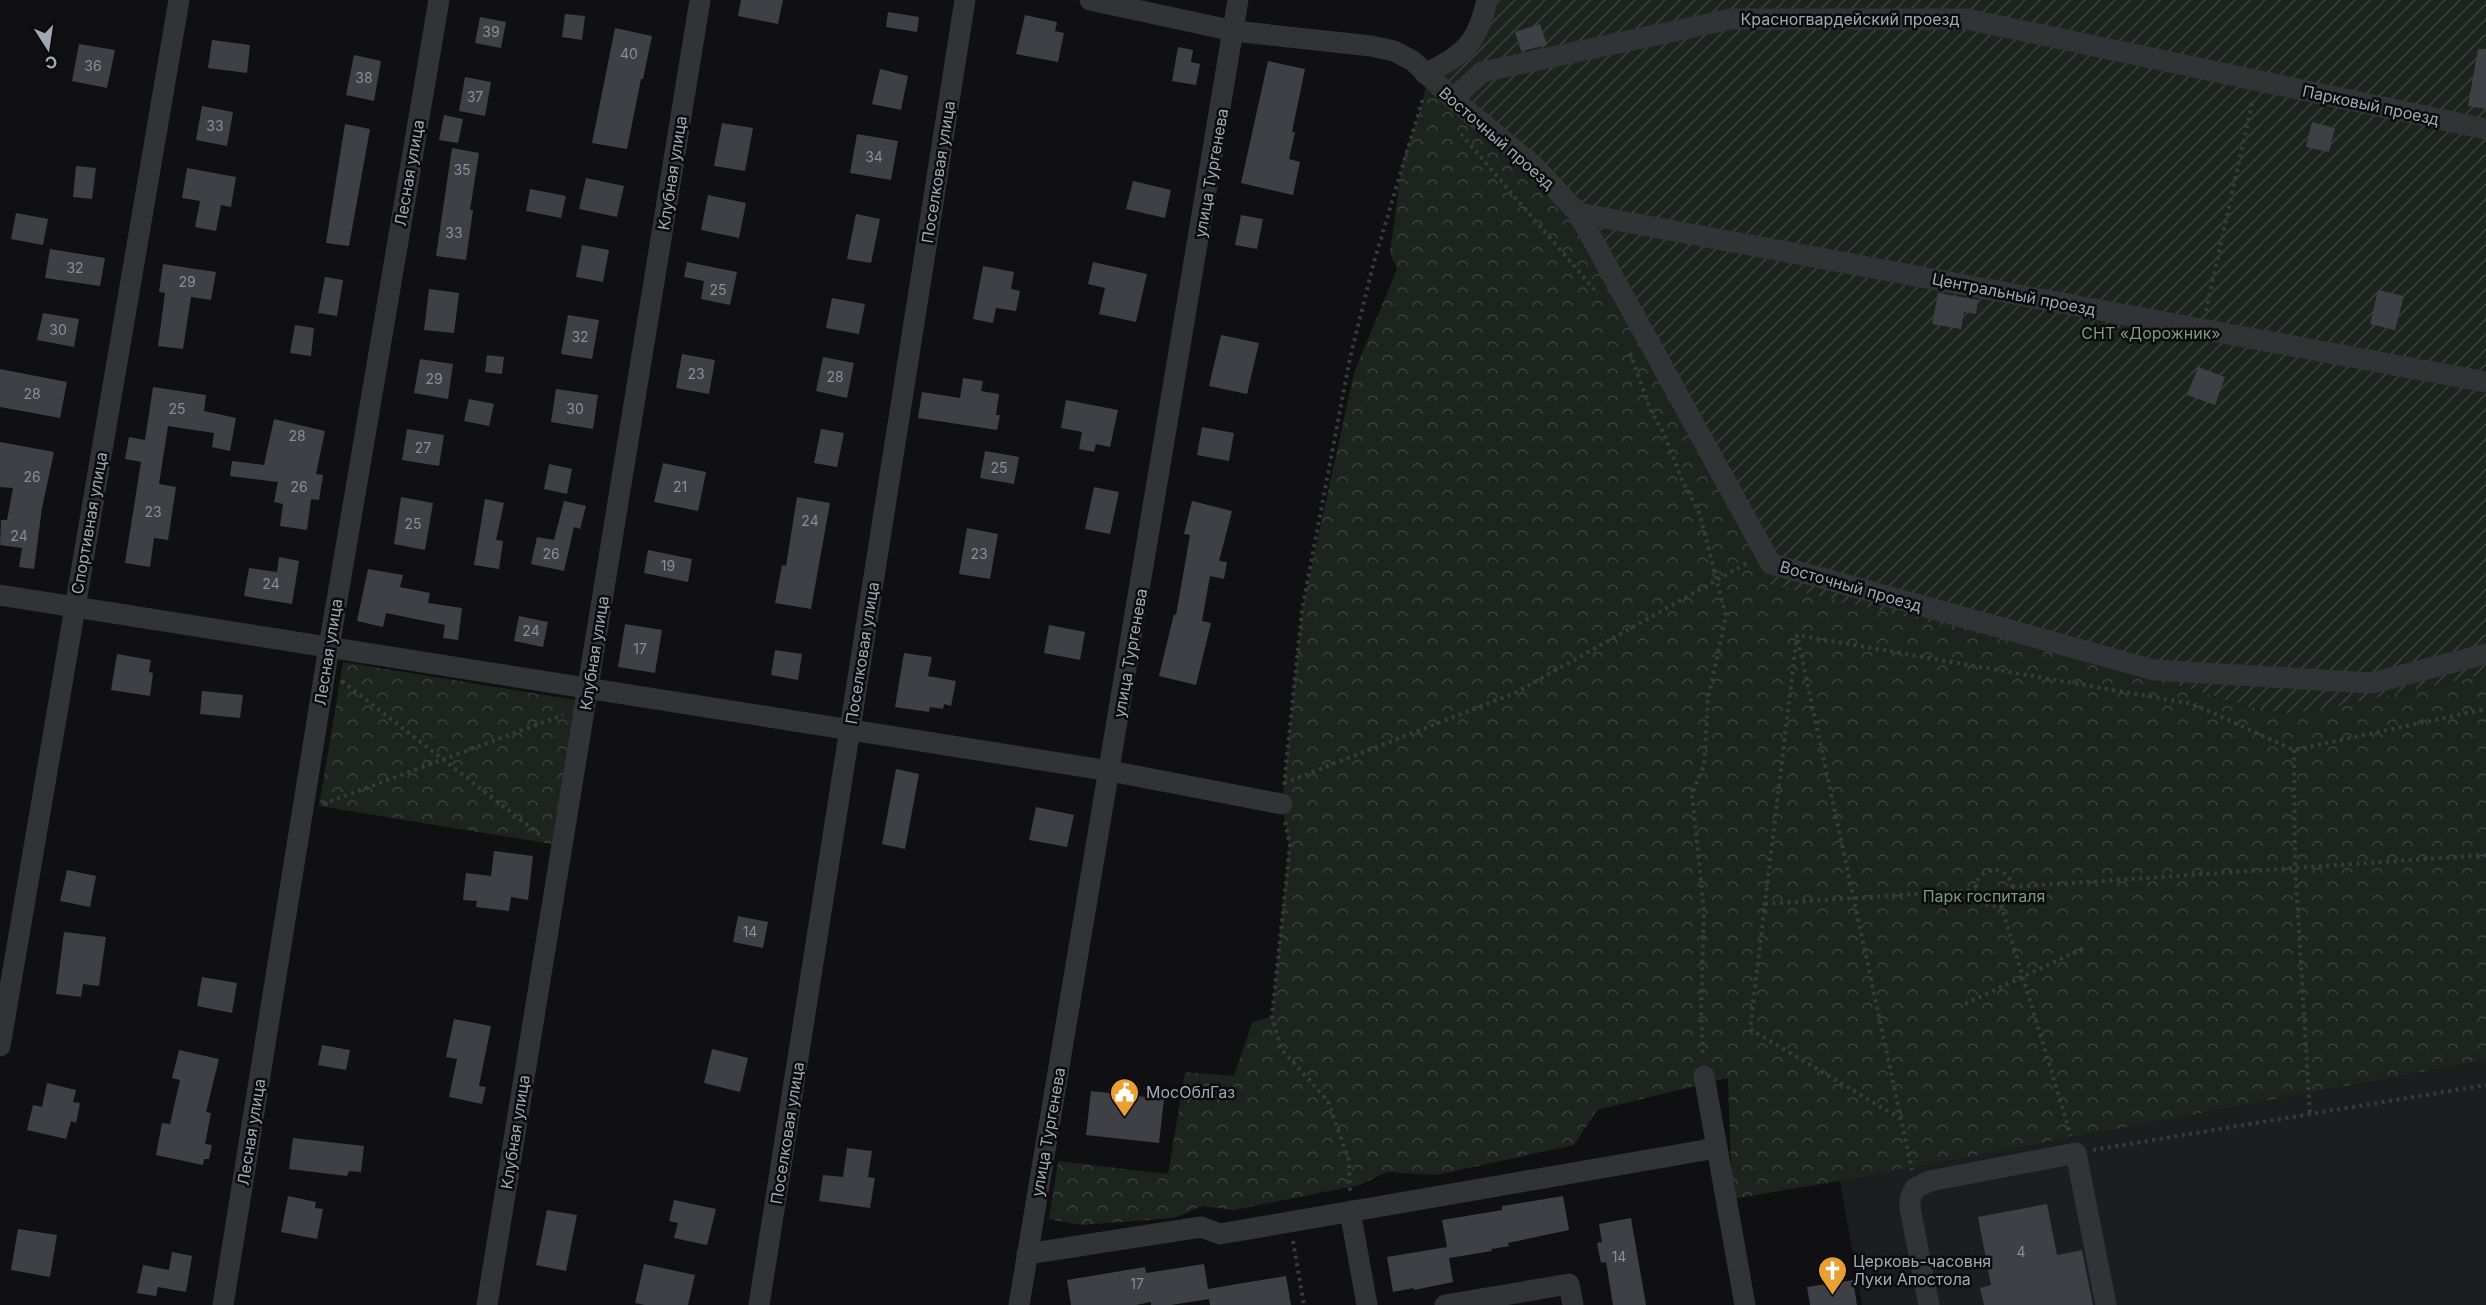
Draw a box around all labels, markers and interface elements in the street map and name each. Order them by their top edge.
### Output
street label: Красногвардейский проезд [1740,9,1960,29]
north arrow [18,18,78,78]
house number: 39 [482,23,500,40]
house number: 40 [620,45,638,62]
text: С [43,52,59,74]
house number: 36 [84,57,102,74]
house number: 38 [355,69,373,86]
street label: Парковый проезд [2301,81,2441,129]
street label: Восточный проезд [1435,82,1559,194]
house number: 37 [467,88,483,105]
street label: Поселковая улица [917,99,959,245]
street label: улица Тургенева [1190,107,1232,239]
street label: Клубная улица [653,114,691,232]
house number: 33 [206,117,224,134]
street label: Лесная улица [390,118,428,228]
house number: 34 [865,148,883,165]
house number: 35 [453,161,471,178]
house number: 33 [445,224,463,241]
house number: 32 [66,259,84,276]
street label: Центральный проезд [1930,268,2098,320]
house number: 29 [178,273,196,290]
house number: 25 [709,281,727,298]
house number: 30 [49,321,67,338]
park label: СНТ «Дорожник» [2081,323,2221,343]
house number: 32 [571,328,589,345]
house number: 23 [687,365,705,382]
house number: 28 [826,368,844,385]
house number: 29 [425,370,443,387]
house number: 28 [23,385,41,402]
house number: 25 [168,400,186,417]
house number: 30 [566,400,584,417]
house number: 28 [288,427,306,444]
house number: 27 [415,439,431,456]
street label: Спортивная улица [67,450,111,596]
house number: 25 [990,459,1008,476]
house number: 26 [23,468,41,485]
house number: 26 [290,478,308,495]
house number: 21 [673,478,687,495]
house number: 23 [144,503,162,520]
house number: 24 [801,512,819,529]
house number: 25 [404,515,422,532]
house number: 24 [10,527,28,544]
house number: 26 [542,545,560,562]
house number: 23 [970,545,988,562]
street label: Восточный проезд [1778,556,1924,616]
house number: 19 [661,557,675,574]
house number: 24 [262,575,280,592]
street label: Поселковая улица [841,580,883,726]
street label: улица Тургенева [1109,587,1151,719]
street label: Клубная улица [575,594,613,712]
street label: Лесная улица [310,597,346,707]
house number: 24 [522,622,540,639]
house number: 17 [633,640,647,657]
park label: Парк госпиталя [1923,886,2045,906]
house number: 14 [743,923,757,940]
street label: Поселковая улица [766,1060,808,1206]
street label: улица Тургенева [1027,1066,1069,1198]
street label: Клубная улица [496,1073,534,1191]
public building icon: МосОблГаз [1109,1076,1141,1118]
street label: Лесная улица [233,1077,269,1187]
place label: МосОблГаз [1146,1082,1235,1102]
house number: 4 [2016,1243,2026,1260]
house number: 14 [1612,1248,1626,1265]
place label: Церковь-часовня Луки Апостола [1853,1251,1991,1289]
church icon: Церковь-часовня Луки Апостола [1816,1254,1848,1296]
house number: 17 [1130,1275,1144,1292]

